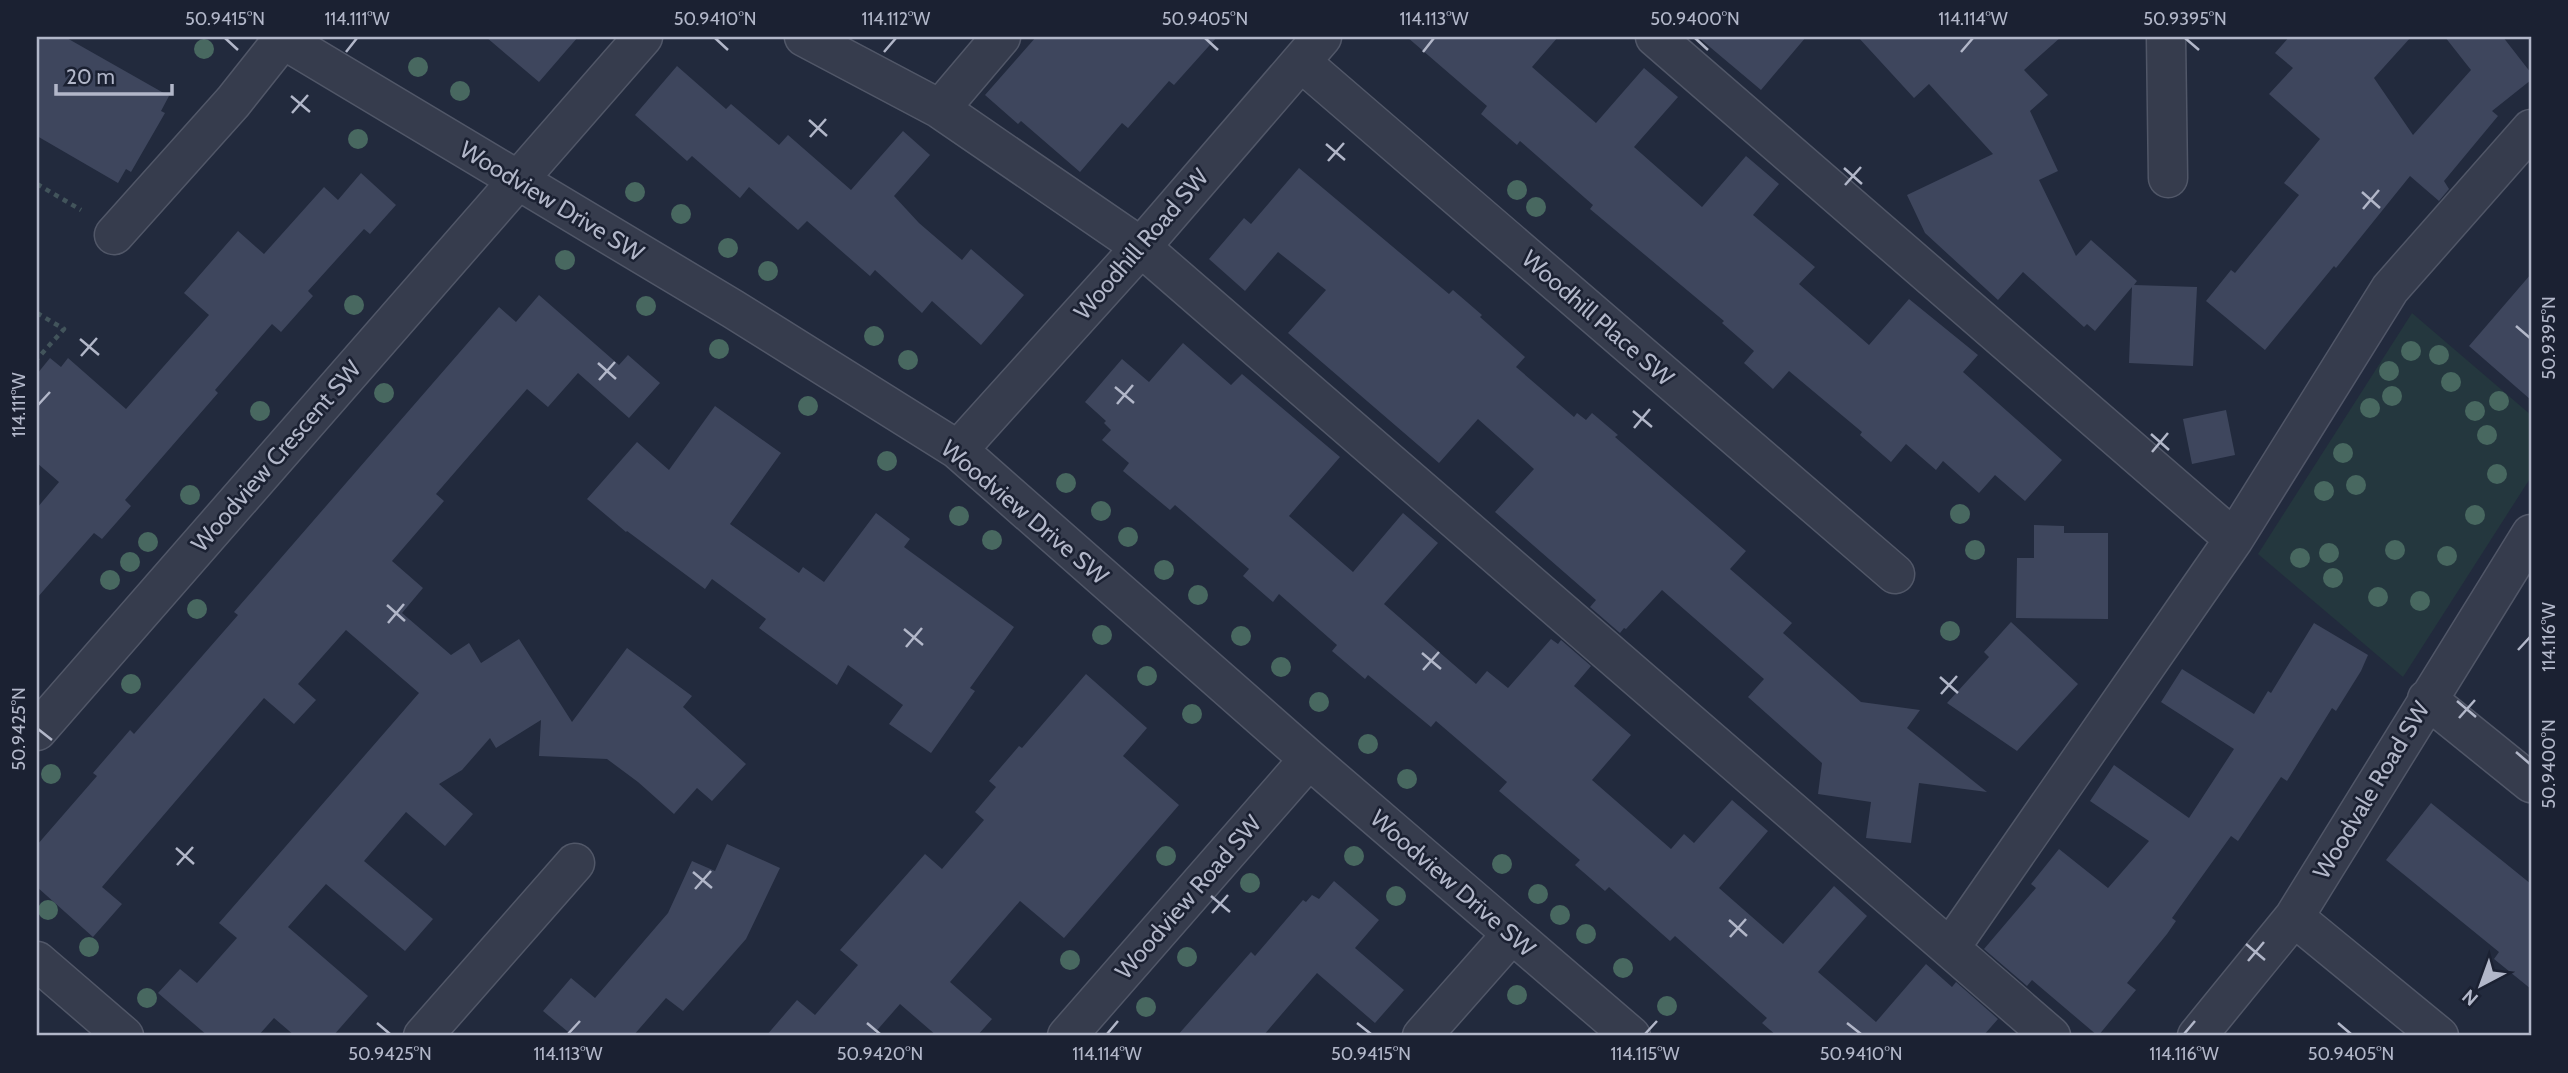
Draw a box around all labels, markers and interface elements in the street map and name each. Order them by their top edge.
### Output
text: 50.9415°N [185,8,265,30]
text: 114.111°W [324,8,390,30]
text: 50.9410°N [674,8,756,30]
text: 114.112°W [862,8,930,30]
text: 50.9405°N [1162,8,1248,30]
text: 114.113°W [1399,8,1469,30]
text: 50.9400°N [1650,8,1740,30]
text: 114.114°W [1938,8,2008,30]
text: 50.9395°N [2143,8,2227,30]
scale bar [56,52,172,96]
text: 20 m [66,64,115,89]
street label: Woodview Drive SW [455,135,649,268]
street label: Woodhill Road SW [1068,162,1215,325]
street label: Woodhill Place SW [1516,244,1680,392]
text: 50.9395°N [2538,296,2560,380]
street label: Woodview Crescent SW [185,354,367,558]
text: 114.111°W [8,372,30,438]
street label: Woodview Drive SW [935,434,1115,591]
text: 114.116°W [2538,602,2560,672]
text: 50.9425°N [8,687,30,771]
street label: Woodvale Road SW [2307,696,2436,884]
text: 50.9400°N [2538,719,2560,809]
street label: Woodview Drive SW [1364,803,1542,963]
street label: Woodview Road SW [1109,809,1267,985]
north arrow [2446,950,2516,1020]
text: N [2458,984,2483,1011]
text: 50.9425°N [348,1043,432,1065]
text: 114.113°W [533,1043,603,1065]
text: 50.9420°N [837,1043,923,1065]
text: 114.114°W [1072,1043,1142,1065]
text: 50.9415°N [1331,1043,1411,1065]
text: 114.115°W [1610,1043,1680,1065]
text: 50.9410°N [1820,1043,1902,1065]
text: 114.116°W [2149,1043,2219,1065]
text: 50.9405°N [2308,1043,2394,1065]

